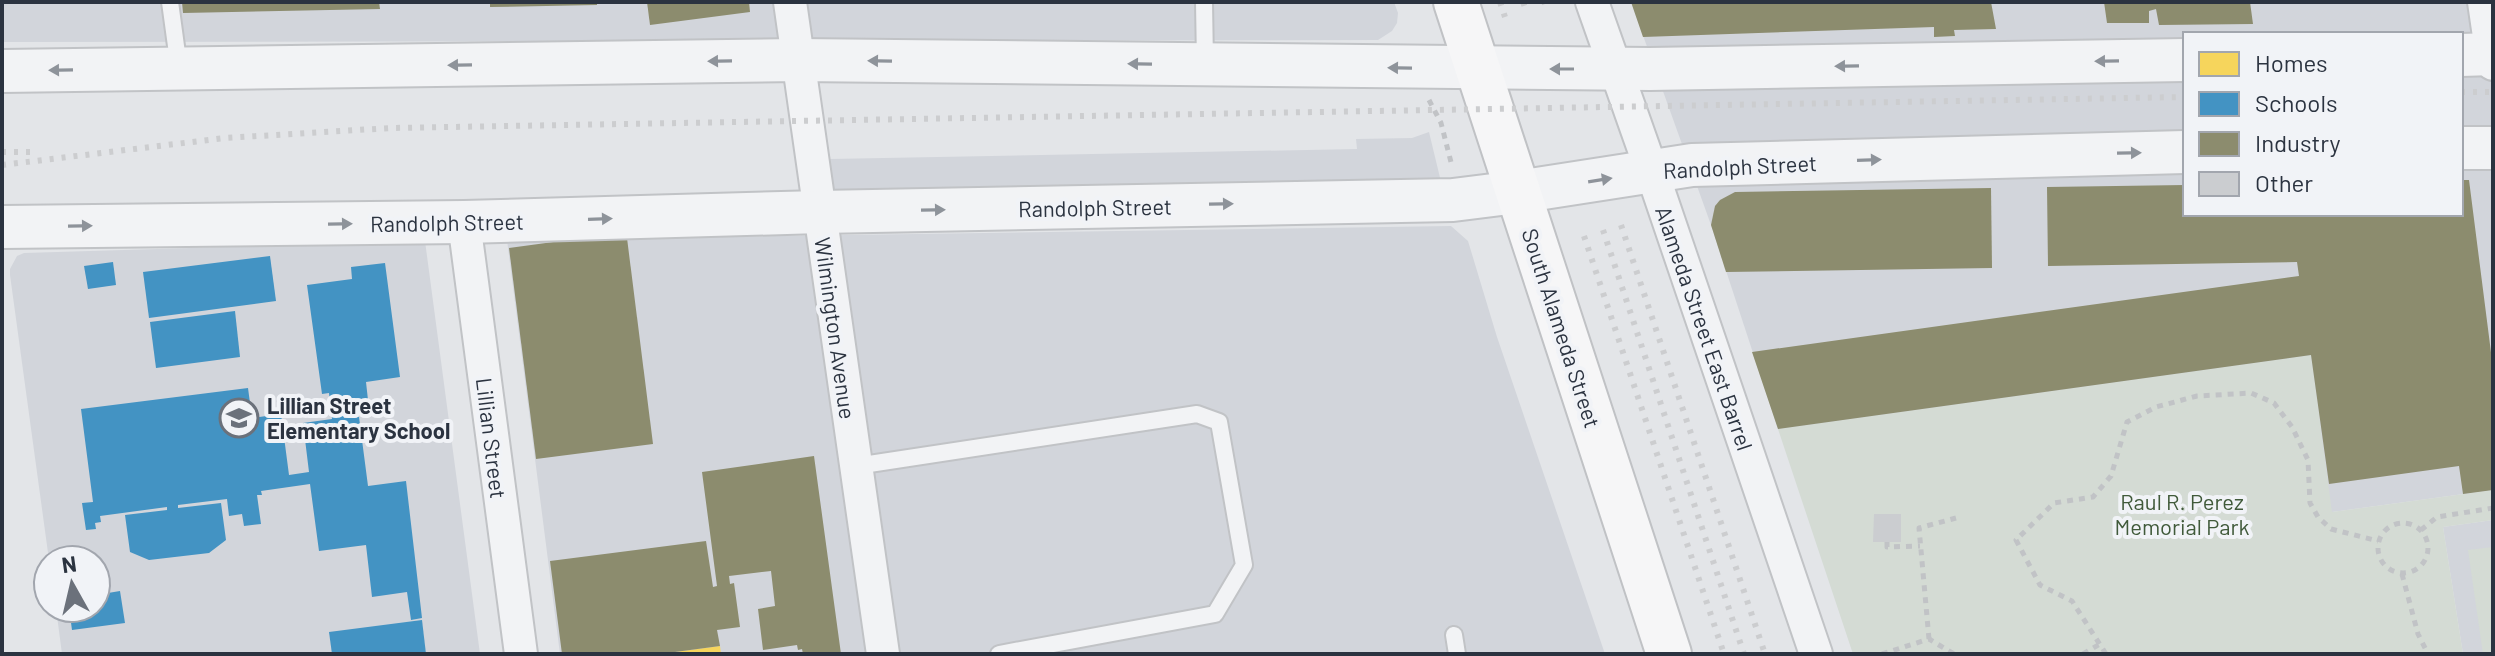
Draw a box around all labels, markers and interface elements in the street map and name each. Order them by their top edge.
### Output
legend [2183,32,2463,216]
text: Homes [2255,48,2328,77]
one-way arrow [707,55,732,67]
one-way arrow [867,55,892,67]
one-way arrow [2094,55,2119,67]
one-way arrow [447,58,472,71]
one-way arrow [1127,58,1152,70]
one-way arrow [1834,60,1859,72]
one-way arrow [1387,61,1412,74]
one-way arrow [1549,63,1574,75]
one-way arrow [48,64,73,76]
text: Schools [2255,88,2338,117]
text: Industry [2255,128,2341,157]
one-way arrow [2117,147,2142,160]
street label: Randolph Street [1662,149,1818,183]
one-way arrow [1857,153,1882,166]
text: Other [2255,168,2313,197]
one-way arrow [1587,173,1612,186]
street label: Randolph Street [1018,193,1172,221]
one-way arrow [1209,198,1234,211]
street label: Alameda Street East Barrel [1651,202,1759,454]
one-way arrow [921,204,946,216]
street label: Randolph Street [370,208,524,236]
one-way arrow [588,212,613,225]
one-way arrow [328,217,353,230]
one-way arrow [68,220,93,232]
street label: South Alameda Street [1517,225,1607,431]
street label: Wilmington Avenue [810,235,862,421]
street label: Lillian Street [472,376,512,500]
place label: Lillian Street Elementary School [267,392,450,443]
school or university icon: Lillian Street Elementary School [218,397,260,439]
park label: Raul R. Perez Memorial Park [2114,488,2250,539]
north arrow [32,544,112,624]
text: N [60,549,78,577]

